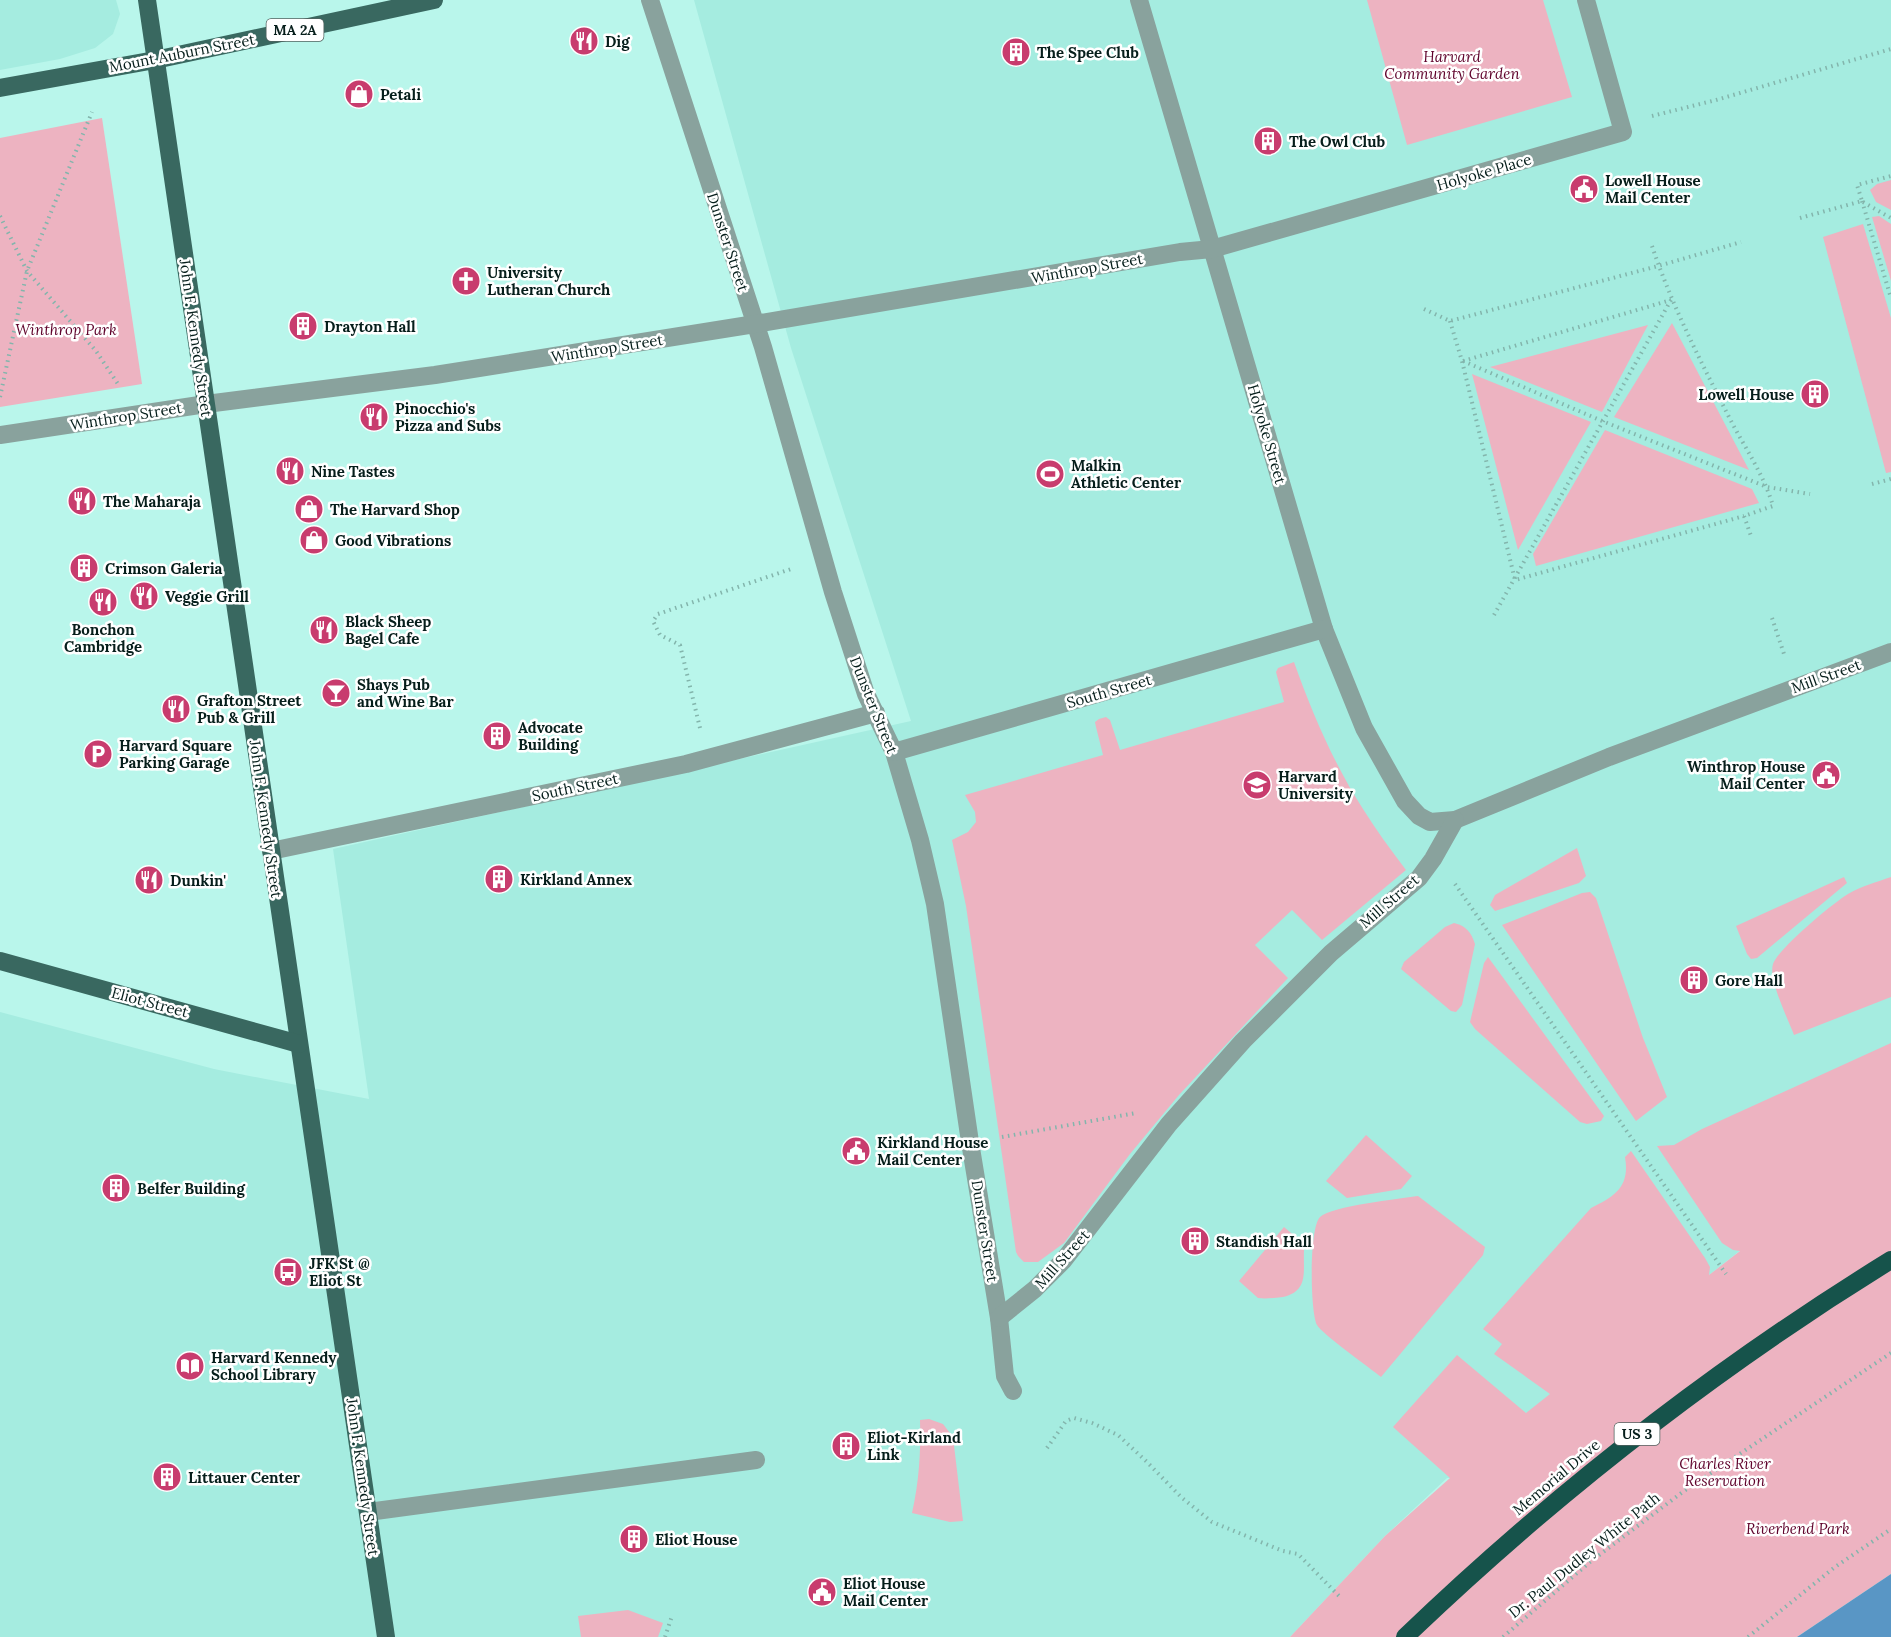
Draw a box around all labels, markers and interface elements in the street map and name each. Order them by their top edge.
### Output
road number: MA 2A [266,19,324,41]
restaurant icon: Dig [568,25,600,57]
street label: Mount Auburn Street [107,29,257,76]
place label: Dig [605,32,630,51]
building icon: The Spee Club [1000,36,1032,68]
place label: The Spee Club [1037,43,1139,62]
park label: Harvard Community Garden [1384,47,1520,83]
shop icon: Petali [343,78,375,110]
place label: Petali [380,85,421,104]
building icon: The Owl Club [1252,125,1284,157]
place label: The Owl Club [1289,132,1386,151]
street label: Holyoke Place [1434,149,1534,195]
place label: Lowell House Mail Center [1605,171,1701,207]
public building icon: Lowell House Mail Center [1568,173,1600,205]
street label: Dunster Street [703,190,753,294]
street label: Winthrop Street [1030,249,1145,287]
street label: John F. Kennedy Street [175,257,216,418]
place label: University Lutheran Church [487,263,611,299]
church icon: University Lutheran Church [450,265,482,297]
building icon: Drayton Hall [287,310,319,342]
place label: Drayton Hall [324,317,416,336]
park label: Winthrop Park [15,320,117,339]
street label: Winthrop Street [550,330,665,366]
building icon: Lowell House [1799,378,1831,410]
street label: Holyoke Street [1244,382,1290,486]
place label: Lowell House [1698,385,1794,404]
street label: Winthrop Street [69,398,184,434]
place label: Pinocchio's Pizza and Subs [395,399,501,435]
restaurant icon: Pinocchio's Pizza and Subs [358,401,390,433]
restaurant icon: Nine Tastes [274,455,306,487]
place label: Malkin Athletic Center [1071,456,1182,492]
sports icon: Malkin Athletic Center [1034,458,1066,490]
place label: Nine Tastes [311,462,395,481]
restaurant icon: The Maharaja [66,485,98,517]
place label: The Maharaja [103,492,201,511]
shop icon: The Harvard Shop [293,493,325,525]
place label: The Harvard Shop [330,500,460,519]
shop icon: Good Vibrations [298,524,330,556]
place label: Good Vibrations [335,531,451,550]
building icon: Crimson Galeria [68,552,100,584]
place label: Crimson Galeria [105,559,223,578]
restaurant icon: Veggie Grill [128,580,160,612]
restaurant icon: Bonchon Cambridge [87,586,119,618]
place label: Veggie Grill [165,587,249,606]
place label: Black Sheep Bagel Cafe [345,612,431,648]
restaurant icon: Black Sheep Bagel Cafe [308,614,340,646]
place label: Bonchon Cambridge [64,620,142,656]
street label: Dunster Street [846,654,902,757]
street label: Mill Street [1789,655,1864,697]
street label: South Street [1064,670,1154,712]
place label: Shays Pub and Wine Bar [357,675,454,711]
bar icon: Shays Pub and Wine Bar [320,677,352,709]
place label: Grafton Street Pub & Grill [197,691,302,727]
restaurant icon: Grafton Street Pub & Grill [160,693,192,725]
place label: Advocate Building [518,718,583,754]
building icon: Advocate Building [481,720,513,752]
place label: Harvard Square Parking Garage [119,736,232,772]
parking icon: Harvard Square Parking Garage [82,738,114,770]
street label: John F. Kennedy Street [245,738,286,899]
place label: Winthrop House Mail Center [1687,757,1806,793]
public building icon: Winthrop House Mail Center [1810,759,1842,791]
place label: Harvard University [1278,767,1354,803]
street label: South Street [530,769,620,805]
school or university icon: Harvard University [1241,769,1273,801]
building icon: Kirkland Annex [483,863,515,895]
restaurant icon: Dunkin' [133,864,165,896]
place label: Kirkland Annex [520,870,632,889]
street label: Mill Street [1355,870,1423,932]
place label: Dunkin' [170,871,226,890]
building icon: Gore Hall [1678,964,1710,996]
place label: Gore Hall [1715,971,1783,990]
street label: Eliot Street [110,983,191,1021]
place label: Kirkland House Mail Center [877,1133,988,1169]
public building icon: Kirkland House Mail Center [840,1135,872,1167]
building icon: Belfer Building [100,1172,132,1204]
place label: Belfer Building [137,1179,245,1198]
street label: Dunster Street [968,1179,1002,1284]
building icon: Standish Hall [1179,1225,1211,1257]
street label: Mill Street [1031,1226,1093,1292]
place label: Standish Hall [1216,1232,1312,1251]
place label: JFK St @ Eliot St [309,1254,370,1290]
bus stop icon: JFK St @ Eliot St [272,1256,304,1288]
place label: Harvard Kennedy School Library [211,1348,337,1384]
library icon: Harvard Kennedy School Library [174,1350,206,1382]
street label: John F. Kennedy Street [342,1396,383,1557]
road number: US 3 [1614,1423,1660,1445]
place label: Eliot-Kirland Link [867,1428,961,1464]
building icon: Eliot-Kirland Link [830,1430,862,1462]
street label: Memorial Drive [1509,1435,1603,1519]
park label: Charles River Reservation [1679,1454,1771,1490]
building icon: Littauer Center [151,1461,183,1493]
place label: Littauer Center [188,1468,301,1487]
street label: Dr. Paul Dudley White Path [1504,1488,1664,1622]
park label: Riverbend Park [1746,1519,1850,1538]
building icon: Eliot House [618,1523,650,1555]
place label: Eliot House [655,1530,737,1549]
place label: Eliot House Mail Center [843,1574,929,1610]
public building icon: Eliot House Mail Center [806,1576,838,1608]

